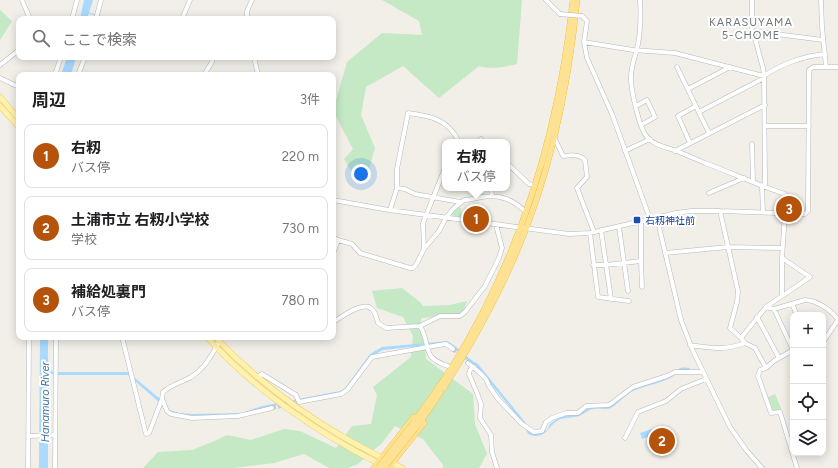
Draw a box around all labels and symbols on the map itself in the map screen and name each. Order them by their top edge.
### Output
district label: KARASUYAMA 5-CHOME [709,16,793,42]
your location [351,164,371,184]
pin: 3 [776,194,802,224]
pin: 1 [463,204,489,234]
place label: 右籾神社前 [645,214,695,227]
marker: 右籾神社前 [632,215,642,225]
water label: Hanamuro River [39,361,52,442]
pin: 2 [649,426,675,456]

